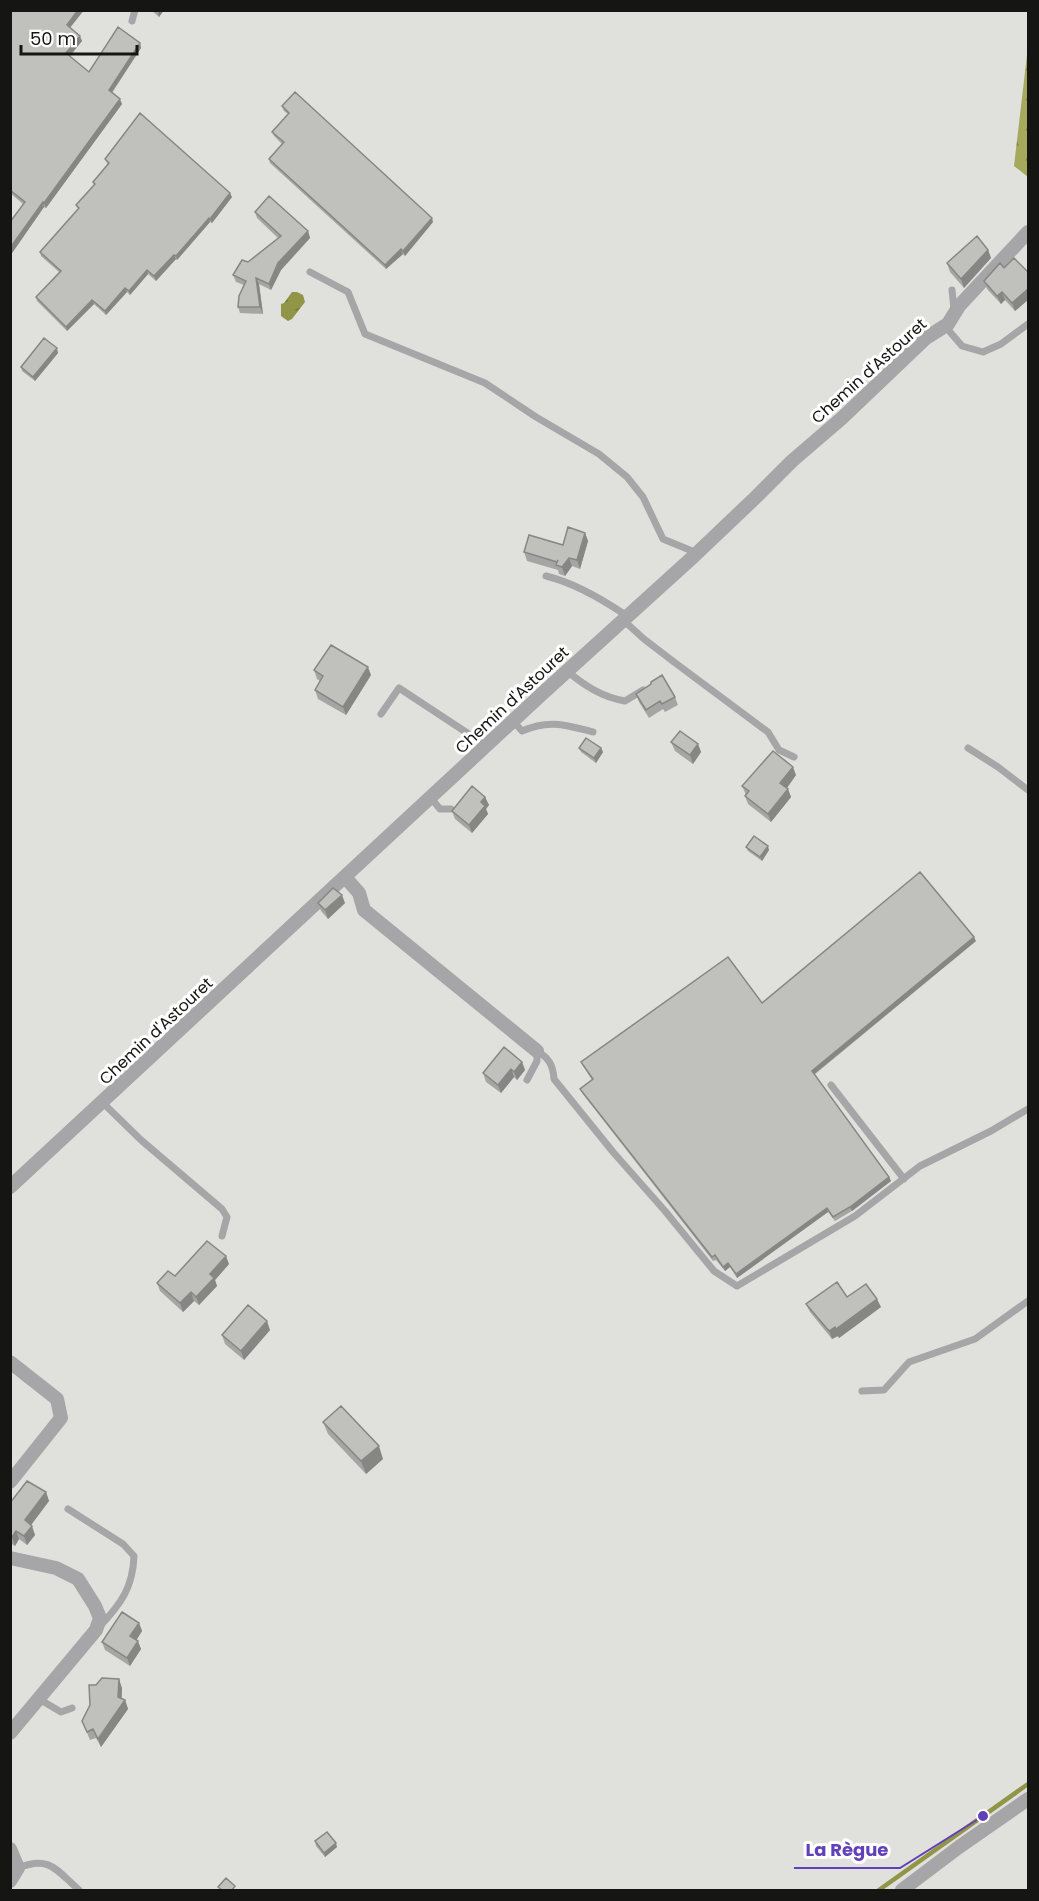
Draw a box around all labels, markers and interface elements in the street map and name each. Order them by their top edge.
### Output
scale bar [21,18,136,56]
text: 50 m [30,26,76,51]
street label: Chemin d'Astouret [806,313,932,429]
street label: Chemin d'Astouret [450,641,574,759]
street label: Chemin d'Astouret [94,972,218,1090]
callout: La Règue [794,1832,900,1868]
text: La Règue [806,1837,888,1862]

